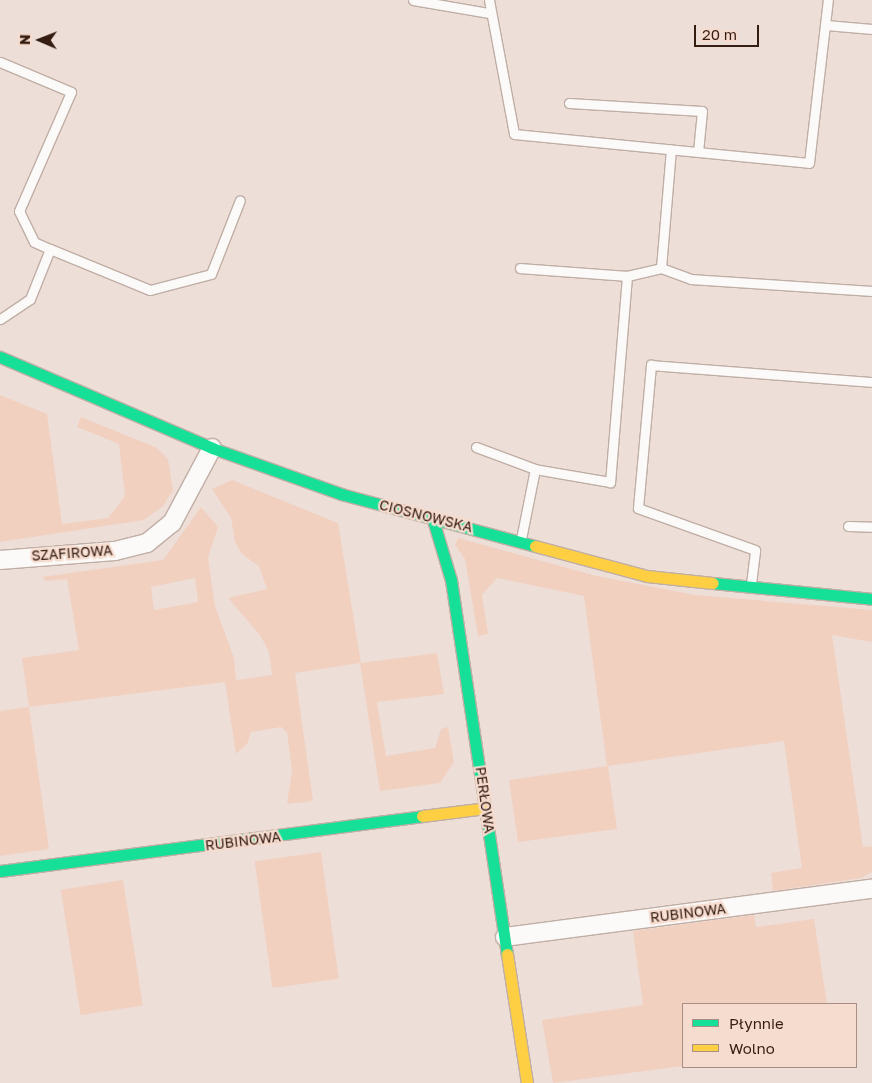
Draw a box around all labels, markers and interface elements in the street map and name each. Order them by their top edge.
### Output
north arrow [15,15,65,65]
scale bar [697,15,762,47]
text: 20 m [702,25,737,43]
text: N [16,34,33,45]
street label: CIOSNOWSKA [378,496,474,536]
street label: SZAFIROWA [31,542,113,564]
street label: PERŁOWA [472,766,498,834]
street label: RUBINOWA [204,828,282,854]
street label: RUBINOWA [649,900,727,926]
legend [682,1003,857,1068]
text: Płynnie [729,1014,784,1032]
text: Wolno [729,1039,775,1057]

